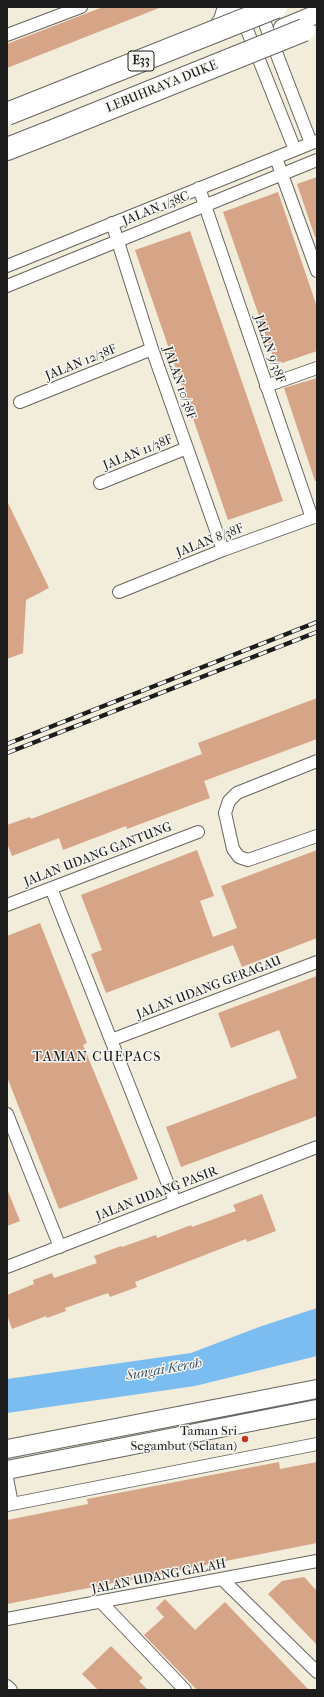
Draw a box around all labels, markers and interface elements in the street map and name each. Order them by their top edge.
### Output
road number: E33 [128,51,154,71]
street label: LEBUHRAYA DUKE [104,57,220,117]
street label: JALAN 1/38C [120,189,192,229]
street label: JALAN 9/38F [250,313,288,385]
street label: JALAN 12/38F [43,342,119,384]
street label: JALAN 10/38F [159,345,199,421]
street label: JALAN 11/38F [101,432,175,474]
street label: JALAN 8/38F [174,521,246,561]
street label: JALAN UDANG GANTUNG [22,820,174,890]
street label: JALAN UDANG GERAGAU [134,953,284,1023]
district label: TAMAN CUEPACS [33,1050,161,1066]
street label: JALAN UDANG PASIR [94,1164,220,1224]
water label: Sungai Keroh [125,1355,203,1385]
place label: Taman Sri Segambut (Selatan) [131,1424,237,1455]
marker: Taman Sri Segambut (Selatan) [240,1434,250,1444]
street label: JALAN UDANG GALAH [90,1556,228,1598]

